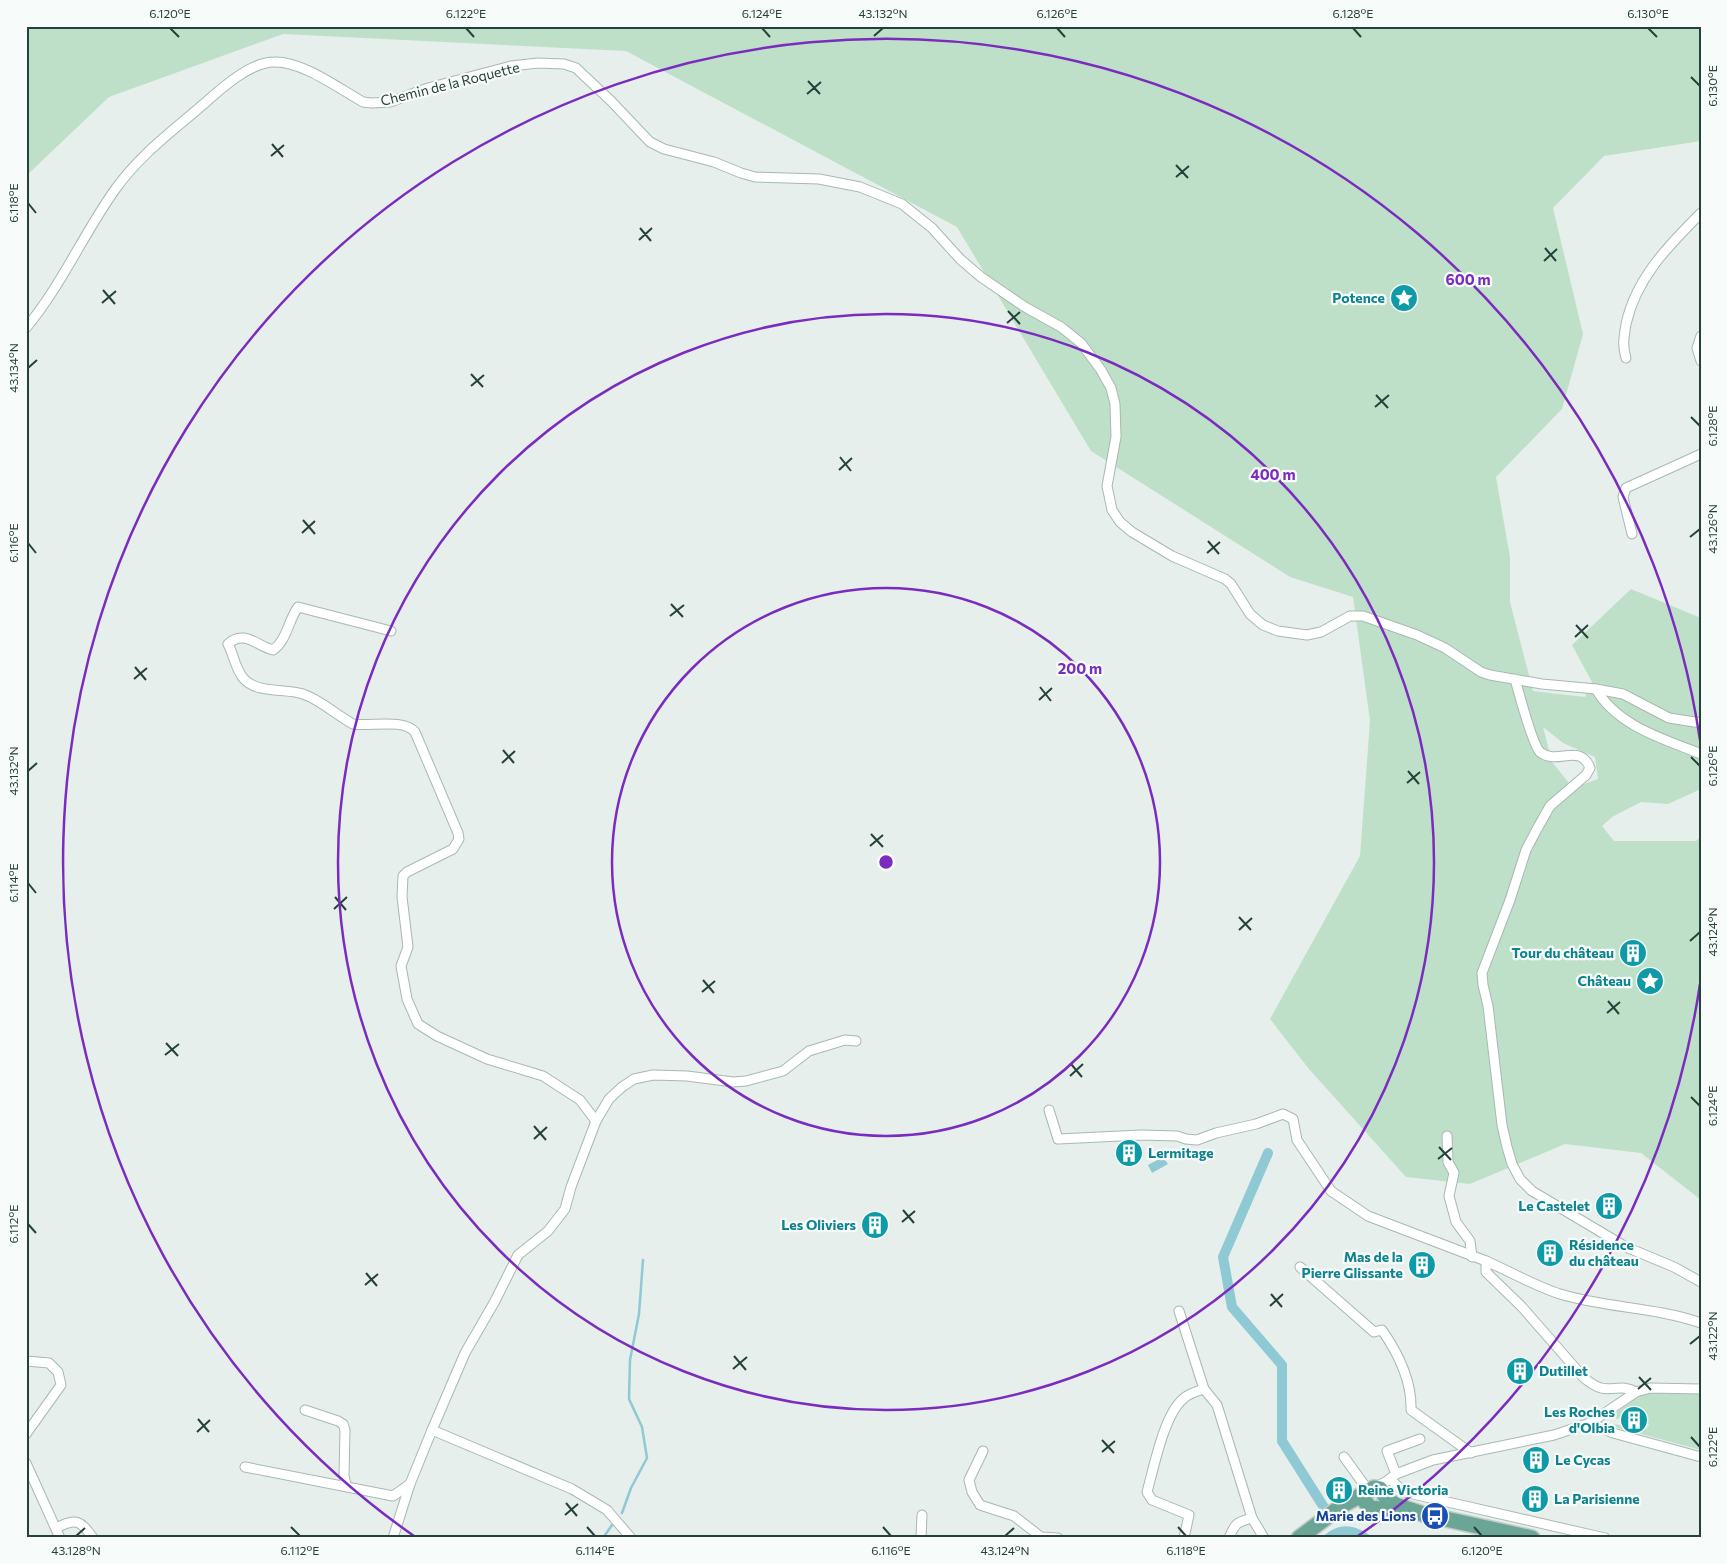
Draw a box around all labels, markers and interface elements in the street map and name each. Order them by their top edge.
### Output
text: 6.120°E [149,6,191,20]
text: 6.122°E [446,6,486,20]
text: 6.124°E [742,6,782,20]
text: 43.132°N [858,6,908,20]
text: 6.126°E [1037,6,1077,20]
text: 6.128°E [1333,6,1373,20]
text: 6.130°E [1627,6,1669,20]
street label: Chemin de la Roquette [379,58,521,109]
text: 6.130°E [1705,65,1719,107]
text: 6.118°E [6,183,20,223]
text: 600 m [1445,270,1491,288]
place icon: Potence [1389,283,1419,313]
place label: Potence [1332,289,1385,306]
text: 43.134°N [6,343,20,393]
text: 6.128°E [1705,406,1719,446]
text: 400 m [1250,465,1296,483]
text: 43.126°N [1705,504,1719,554]
text: 6.116°E [6,523,20,563]
text: 200 m [1058,659,1102,677]
text: 43.132°N [6,746,20,796]
text: 6.126°E [1705,746,1719,786]
centre of rings [877,853,895,871]
text: 6.114°E [6,863,20,903]
text: 43.124°N [1705,907,1719,957]
building icon: Tour du château [1618,938,1648,968]
place label: Tour du château [1512,944,1614,961]
place icon: Château [1635,966,1665,996]
place label: Château [1577,972,1631,989]
text: 6.124°E [1705,1086,1719,1126]
building icon: Lermitage [1114,1138,1144,1168]
place label: Lermitage [1148,1144,1214,1161]
building icon: Le Castelet [1594,1191,1624,1221]
place label: Le Castelet [1518,1197,1590,1214]
text: 6.112°E [6,1205,20,1243]
building icon: Les Oliviers [860,1210,890,1240]
place label: Les Oliviers [781,1216,856,1233]
place label: Résidence du château [1569,1236,1639,1269]
building icon: Résidence du château [1535,1238,1565,1268]
place label: Mas de la Pierre Glissante [1302,1248,1403,1281]
building icon: Mas de la Pierre Glissante [1407,1250,1437,1280]
text: 43.122°N [1705,1312,1719,1360]
building icon: Dutillet [1505,1356,1535,1386]
place label: Dutillet [1539,1362,1588,1379]
place label: Les Roches d'Olbia [1544,1403,1615,1436]
building icon: Les Roches d'Olbia [1619,1405,1649,1435]
text: 6.122°E [1705,1427,1719,1467]
building icon: Le Cycas [1521,1445,1551,1475]
place label: Le Cycas [1555,1451,1611,1468]
building icon: Reine Victoria [1324,1475,1354,1505]
place label: Reine Victoria [1358,1481,1449,1498]
building icon: La Parisienne [1520,1484,1550,1514]
place label: La Parisienne [1554,1490,1640,1507]
bus stop icon: Marie des Lions [1420,1501,1450,1531]
place label: Marie des Lions [1316,1507,1416,1524]
text: 43.128°N [51,1543,101,1557]
text: 6.112°E [281,1543,319,1557]
text: 6.114°E [575,1543,615,1557]
text: 6.116°E [871,1543,911,1557]
text: 43.124°N [980,1543,1030,1557]
text: 6.118°E [1166,1543,1206,1557]
text: 6.120°E [1461,1543,1503,1557]

